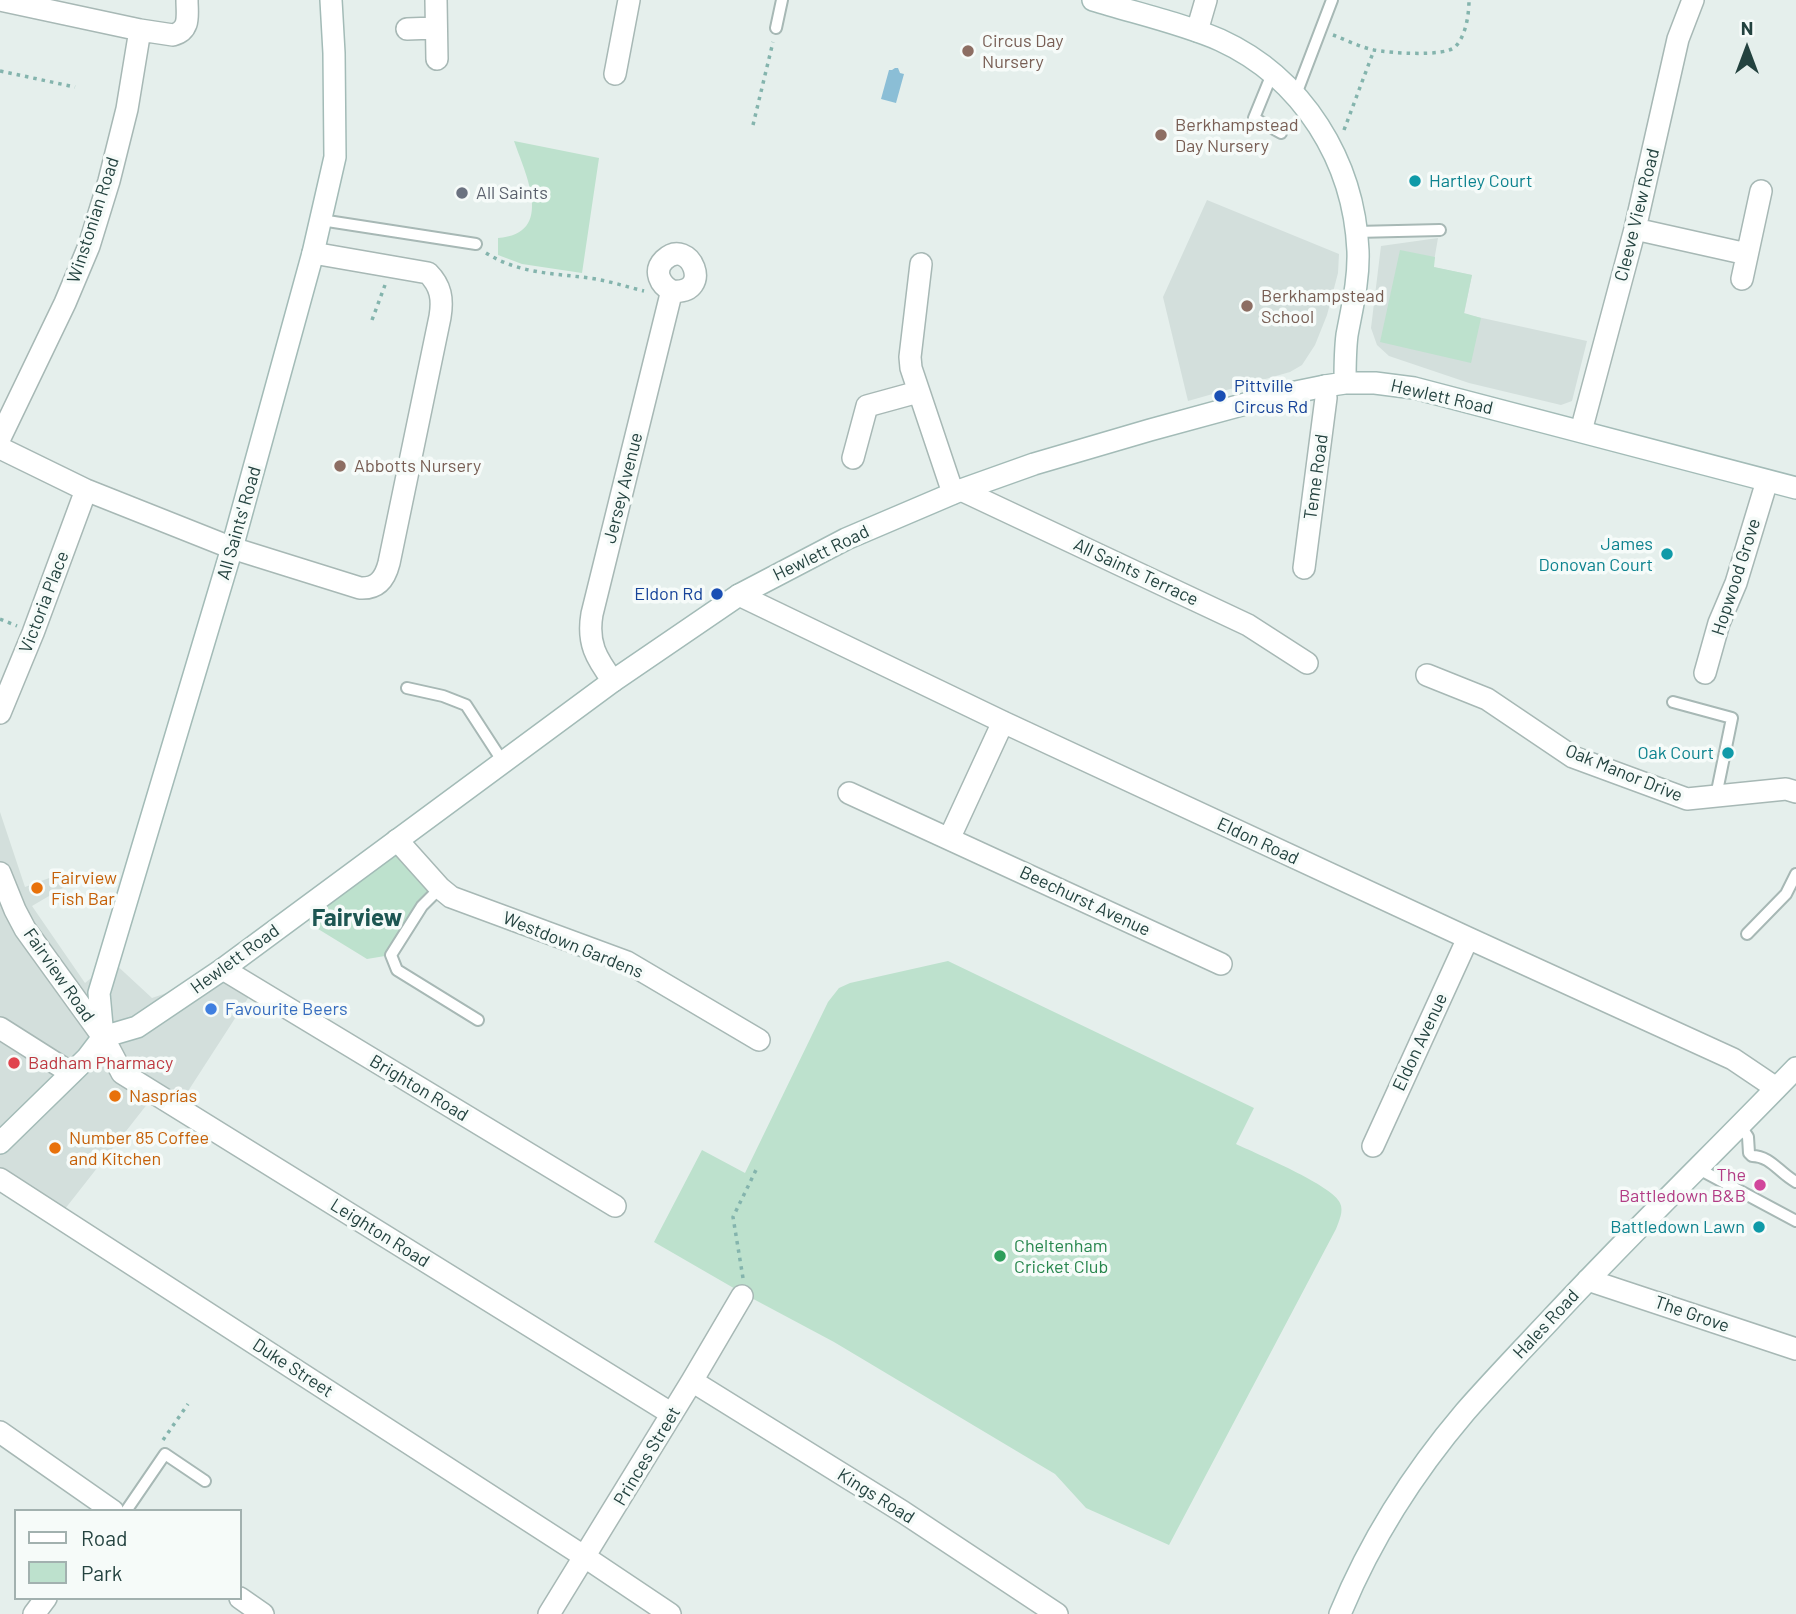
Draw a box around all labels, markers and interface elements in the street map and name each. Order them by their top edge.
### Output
north arrow [1712,14,1782,84]
text: N [1741,16,1753,39]
place label: Circus Day Nursery [982,30,1064,72]
marker: Circus Day Nursery [960,43,976,59]
place label: Berkhampstead Day Nursery [1175,114,1299,156]
marker: Berkhampstead Day Nursery [1153,127,1169,143]
street label: Cleeve View Road [1610,146,1664,284]
street label: Winstonian Road [62,154,124,286]
place label: Hartley Court [1429,170,1532,192]
marker: Hartley Court [1407,173,1423,189]
place label: All Saints [476,182,548,204]
marker: All Saints [454,185,470,201]
place label: Berkhampstead School [1261,285,1385,328]
marker: Berkhampstead School [1239,298,1255,314]
place label: Pittville Circus Rd [1234,375,1308,418]
street label: Hewlett Road [1389,375,1495,419]
marker: Pittville Circus Rd [1212,388,1228,404]
street label: Jersey Avenue [599,430,647,546]
street label: Teme Road [1299,433,1333,521]
place label: Abbotts Nursery [354,455,481,477]
marker: Abbotts Nursery [332,458,348,474]
street label: All Saints' Road [212,464,266,582]
street label: Hopwood Grove [1707,516,1765,638]
street label: Hewlett Road [769,520,873,586]
place label: James Donovan Court [1538,533,1653,576]
street label: All Saints Terrace [1070,534,1202,610]
marker: James Donovan Court [1659,546,1675,562]
street label: Victoria Place [15,548,73,656]
place label: Eldon Rd [634,583,703,605]
marker: Eldon Rd [709,586,725,602]
street label: Oak Manor Drive [1562,740,1686,806]
place label: Oak Court [1637,742,1714,764]
marker: Oak Court [1720,745,1736,761]
street label: Eldon Road [1214,813,1302,869]
street label: Beechurst Avenue [1016,861,1154,941]
place label: Fairview Fish Bar [51,867,117,910]
marker: Fairview Fish Bar [29,880,45,896]
district label: Fairview [312,904,402,932]
street label: Westdown Gardens [500,907,646,983]
street label: Hewlett Road [186,920,284,998]
street label: Fairview Road [19,924,99,1026]
street label: Eldon Avenue [1388,990,1452,1094]
place label: Favourite Beers [225,998,348,1020]
marker: Favourite Beers [203,1001,219,1017]
street label: Brighton Road [366,1050,472,1126]
place label: Badham Pharmacy [28,1052,173,1074]
marker: Badham Pharmacy [6,1055,22,1071]
place label: Nasprías [129,1085,197,1107]
marker: Nasprías [107,1088,123,1104]
place label: Number 85 Coffee and Kitchen [69,1127,209,1170]
marker: Number 85 Coffee and Kitchen [47,1140,63,1156]
place label: The Battledown B&B [1619,1164,1746,1206]
marker: The Battledown B&B [1752,1177,1768,1193]
street label: Leighton Road [326,1194,434,1272]
place label: Battledown Lawn [1610,1216,1745,1238]
marker: Battledown Lawn [1751,1219,1767,1235]
place label: Cheltenham Cricket Club [1014,1235,1108,1278]
marker: Cheltenham Cricket Club [992,1248,1008,1264]
street label: Hales Road [1509,1285,1583,1363]
street label: The Grove [1652,1291,1732,1337]
street label: Duke Street [249,1334,337,1402]
street label: Princes Street [609,1403,685,1509]
street label: Kings Road [833,1464,919,1528]
legend [14,1509,242,1600]
text: Road [81,1525,127,1550]
text: Park [81,1560,122,1585]

